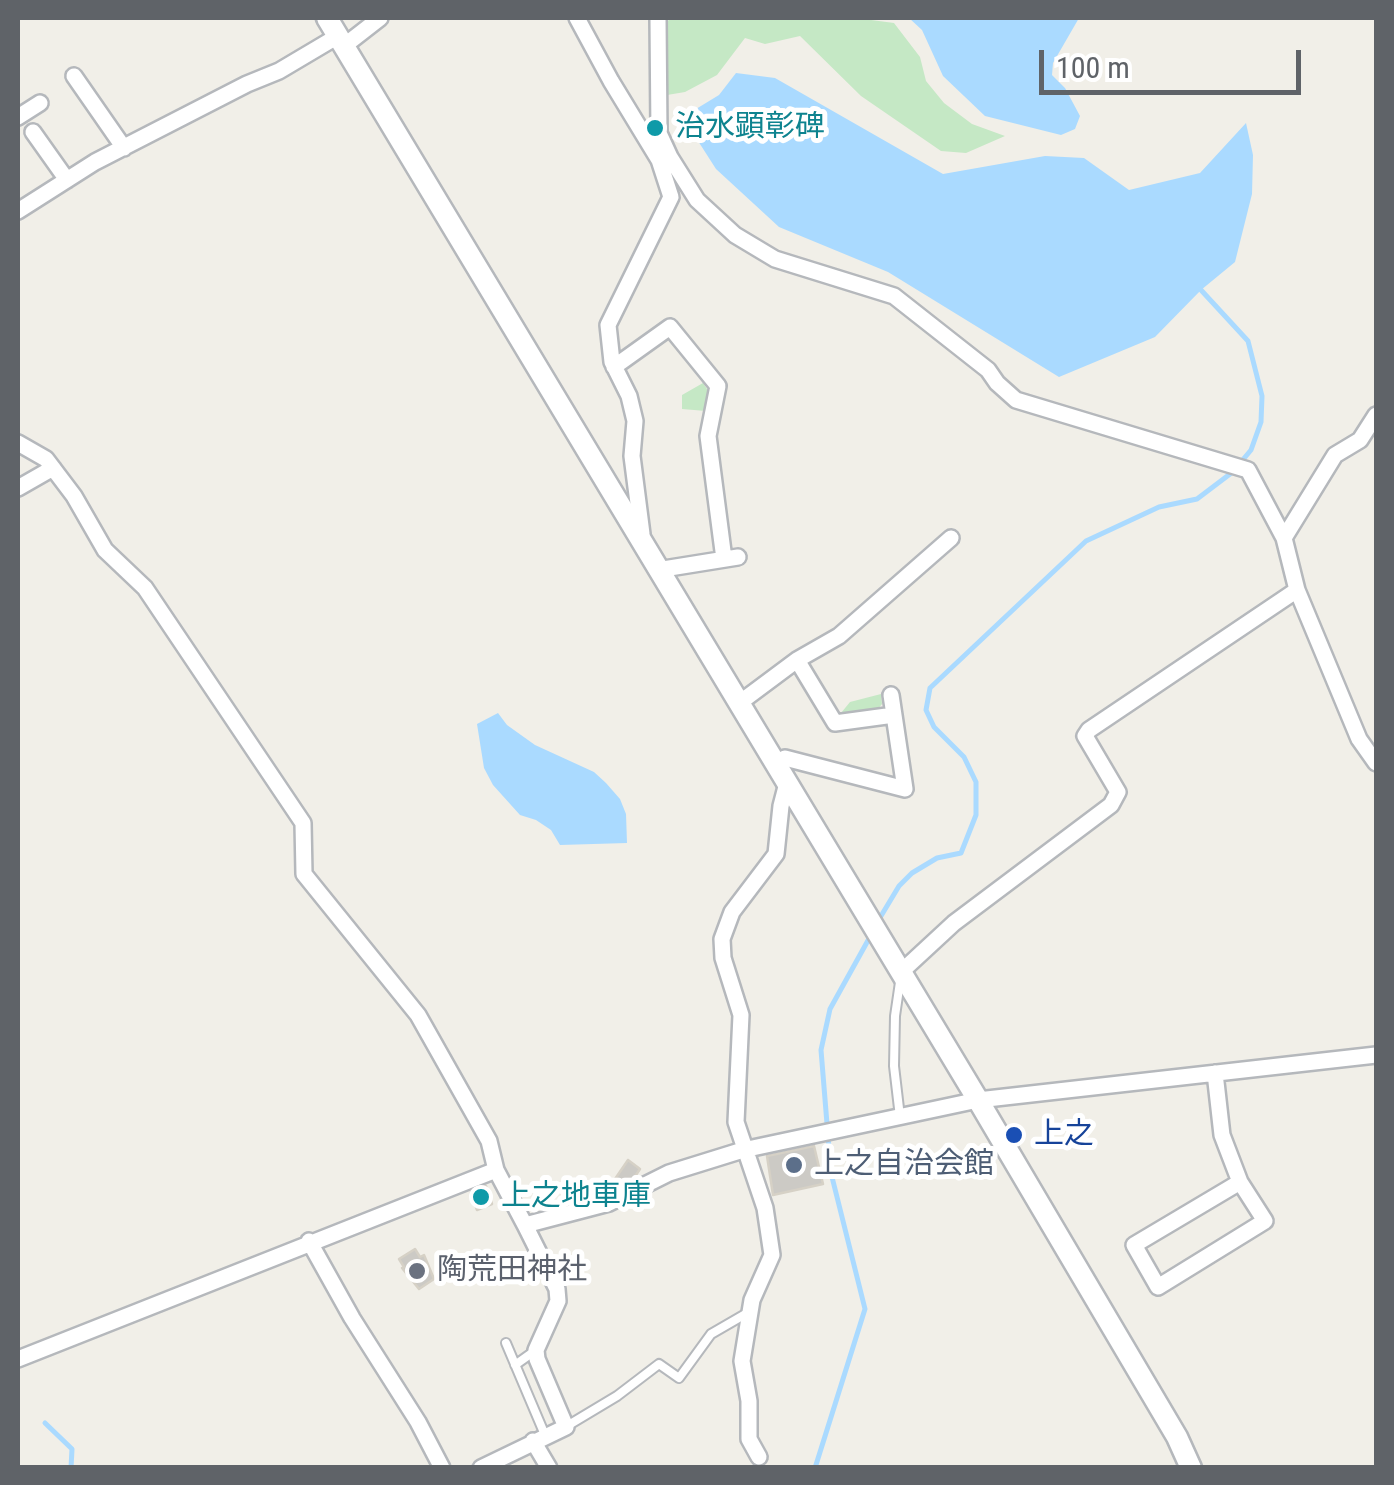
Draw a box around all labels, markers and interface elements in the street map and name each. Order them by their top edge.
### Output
scale bar [1044,30,1306,92]
text: 100 m [1056,50,1130,85]
place label: 治水顕彰碑 [675,110,825,146]
marker: 治水顕彰碑 [644,117,666,139]
place label: 上之 [1034,1117,1094,1153]
marker: 上之 [1003,1124,1025,1146]
place label: 上之自治会館 [814,1147,994,1183]
marker: 上之自治会館 [783,1154,805,1176]
place label: 上之地車庫 [501,1179,651,1215]
marker: 上之地車庫 [470,1186,492,1208]
place label: 陶荒田神社 [437,1253,587,1289]
marker: 陶荒田神社 [406,1260,428,1282]

